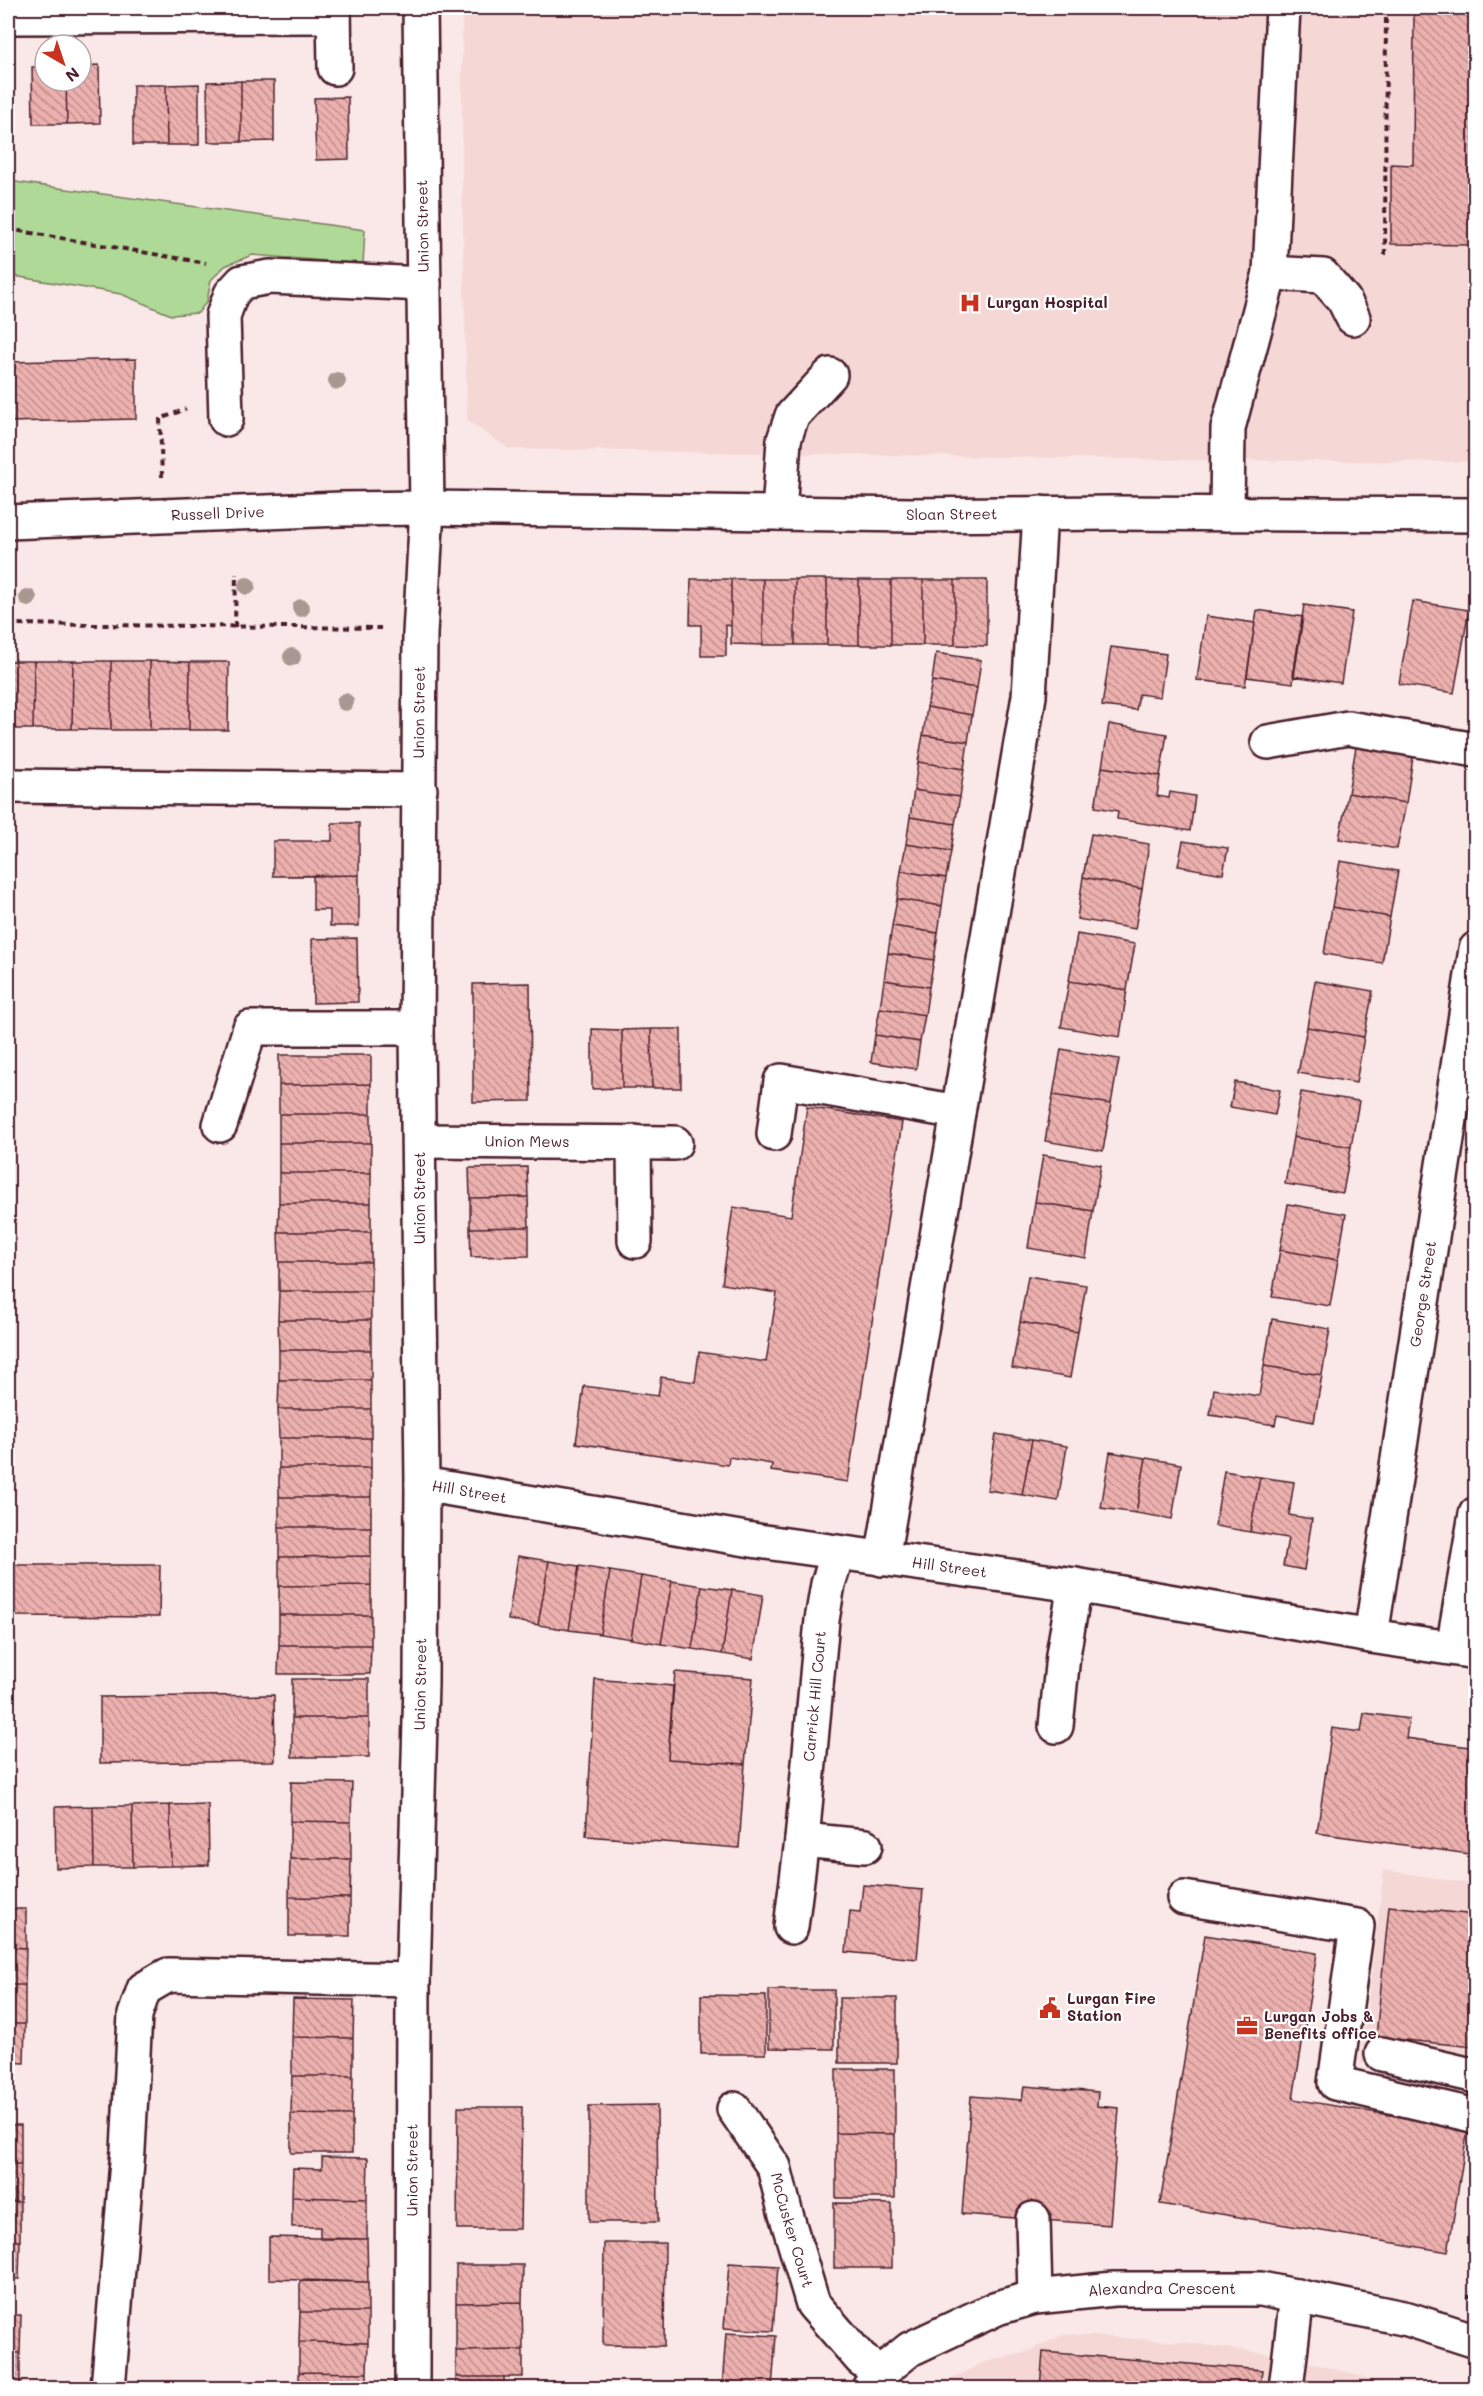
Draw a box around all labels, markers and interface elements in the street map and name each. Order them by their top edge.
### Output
north arrow [33,33,93,93]
text: N [61,63,84,87]
street label: Union Street [411,180,433,273]
hospital icon: Lurgan Hospital [958,291,982,315]
place label: Lurgan Hospital [987,292,1107,312]
street label: Russell Drive [171,501,265,525]
street label: Sloan Street [906,503,997,524]
street label: Union Street [408,666,429,759]
street label: Union Mews [484,1131,570,1151]
street label: Union Street [409,1152,429,1244]
street label: George Street [1404,1239,1440,1348]
street label: Hill Street [431,1475,508,1507]
street label: Hill Street [911,1551,988,1582]
street label: Carrick Hill Court [798,1630,830,1762]
street label: Union Street [409,1638,430,1731]
place label: Lurgan Fire Station [1067,1988,1156,2025]
public building icon: Lurgan Fire Station [1038,1996,1062,2020]
place label: Lurgan Jobs & Benefits office [1264,2006,1377,2043]
office icon: Lurgan Jobs & Benefits office [1235,2014,1259,2038]
street label: Union Street [401,2124,422,2216]
street label: McCusker Court [767,2170,818,2290]
street label: Alexandra Crescent [1087,2278,1236,2301]

